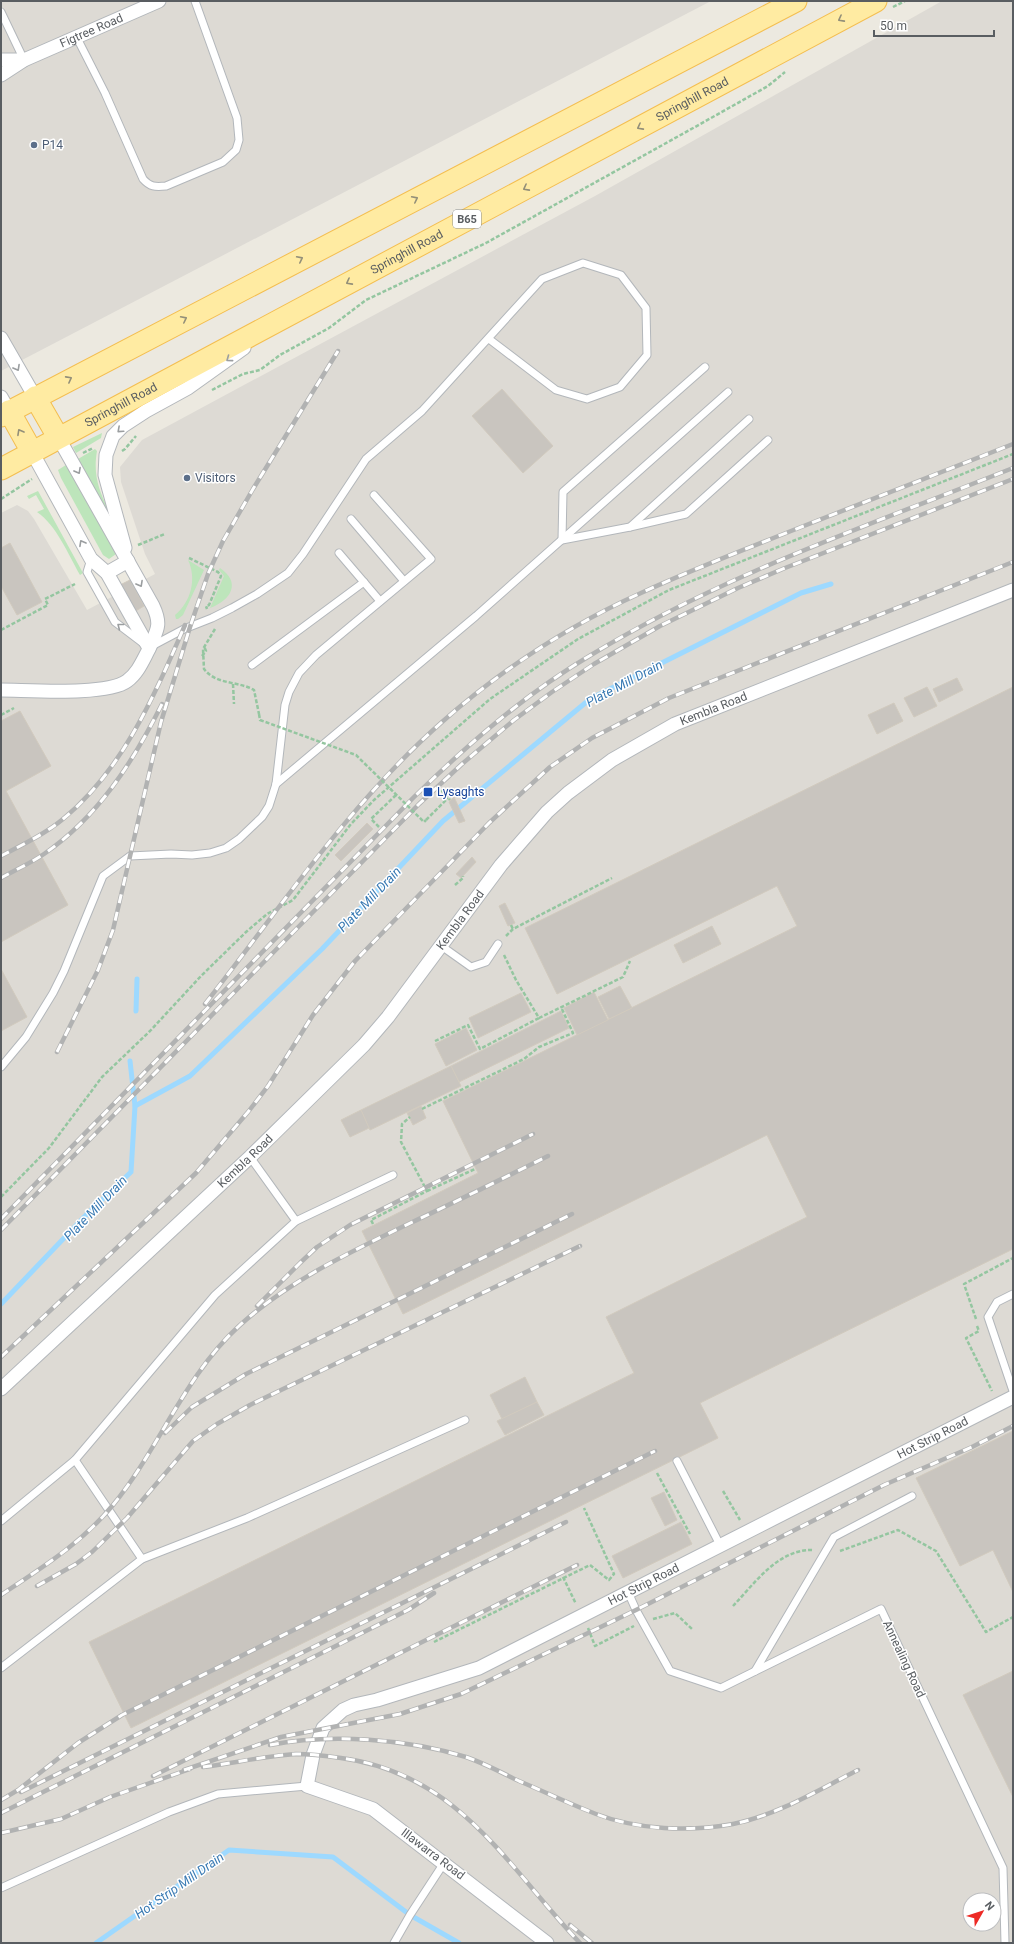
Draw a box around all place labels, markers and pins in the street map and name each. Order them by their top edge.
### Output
place label: P14 [42,138,63,152]
marker: P14 [29,140,39,150]
place label: Visitors [195,471,236,485]
marker: Visitors [182,473,192,483]
place label: Lysaghts [437,785,485,799]
marker: Lysaghts [422,786,434,798]

